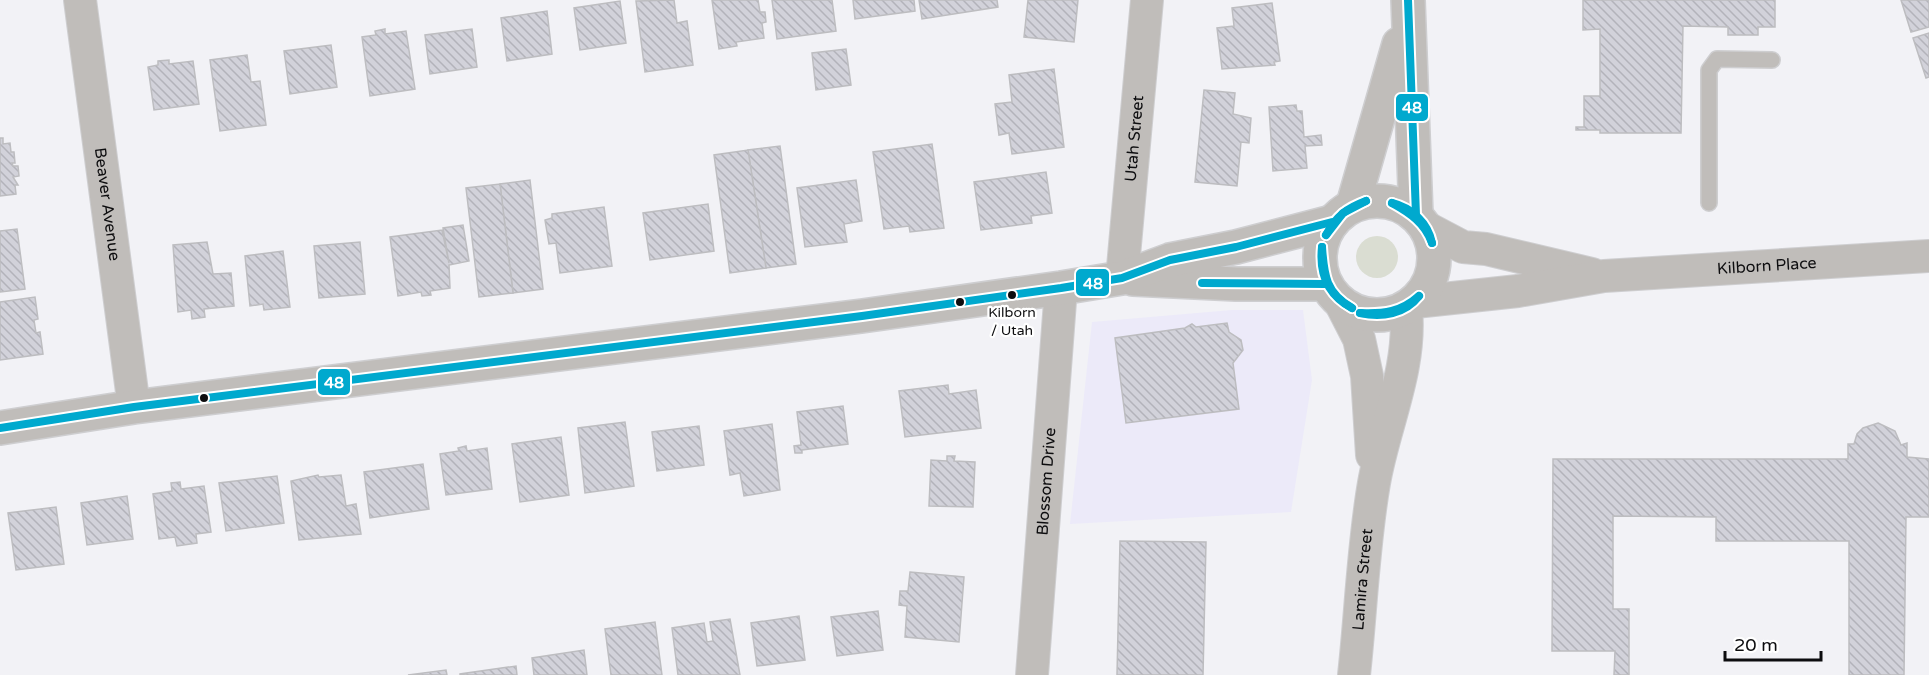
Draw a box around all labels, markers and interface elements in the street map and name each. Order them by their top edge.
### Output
line badge: 48 [1395,93,1429,122]
street label: Utah Street [1121,94,1148,183]
text: 48 [1402,98,1422,118]
street label: Beaver Avenue [90,146,125,262]
street label: Kilborn Place [1716,253,1817,279]
line badge: 48 [1075,268,1110,297]
text: 48 [1083,274,1103,294]
marker: Kilborn / Utah [1006,289,1018,301]
unlabelled marker [954,296,966,308]
place label: Kilborn / Utah [988,304,1036,339]
line badge: 48 [317,368,351,396]
text: 48 [324,373,344,393]
unlabelled marker [198,392,210,404]
street label: Blossom Drive [1032,427,1061,536]
street label: Lamira Street [1348,527,1377,631]
scale bar [1725,624,1821,662]
text: 20 m [1734,634,1778,656]

